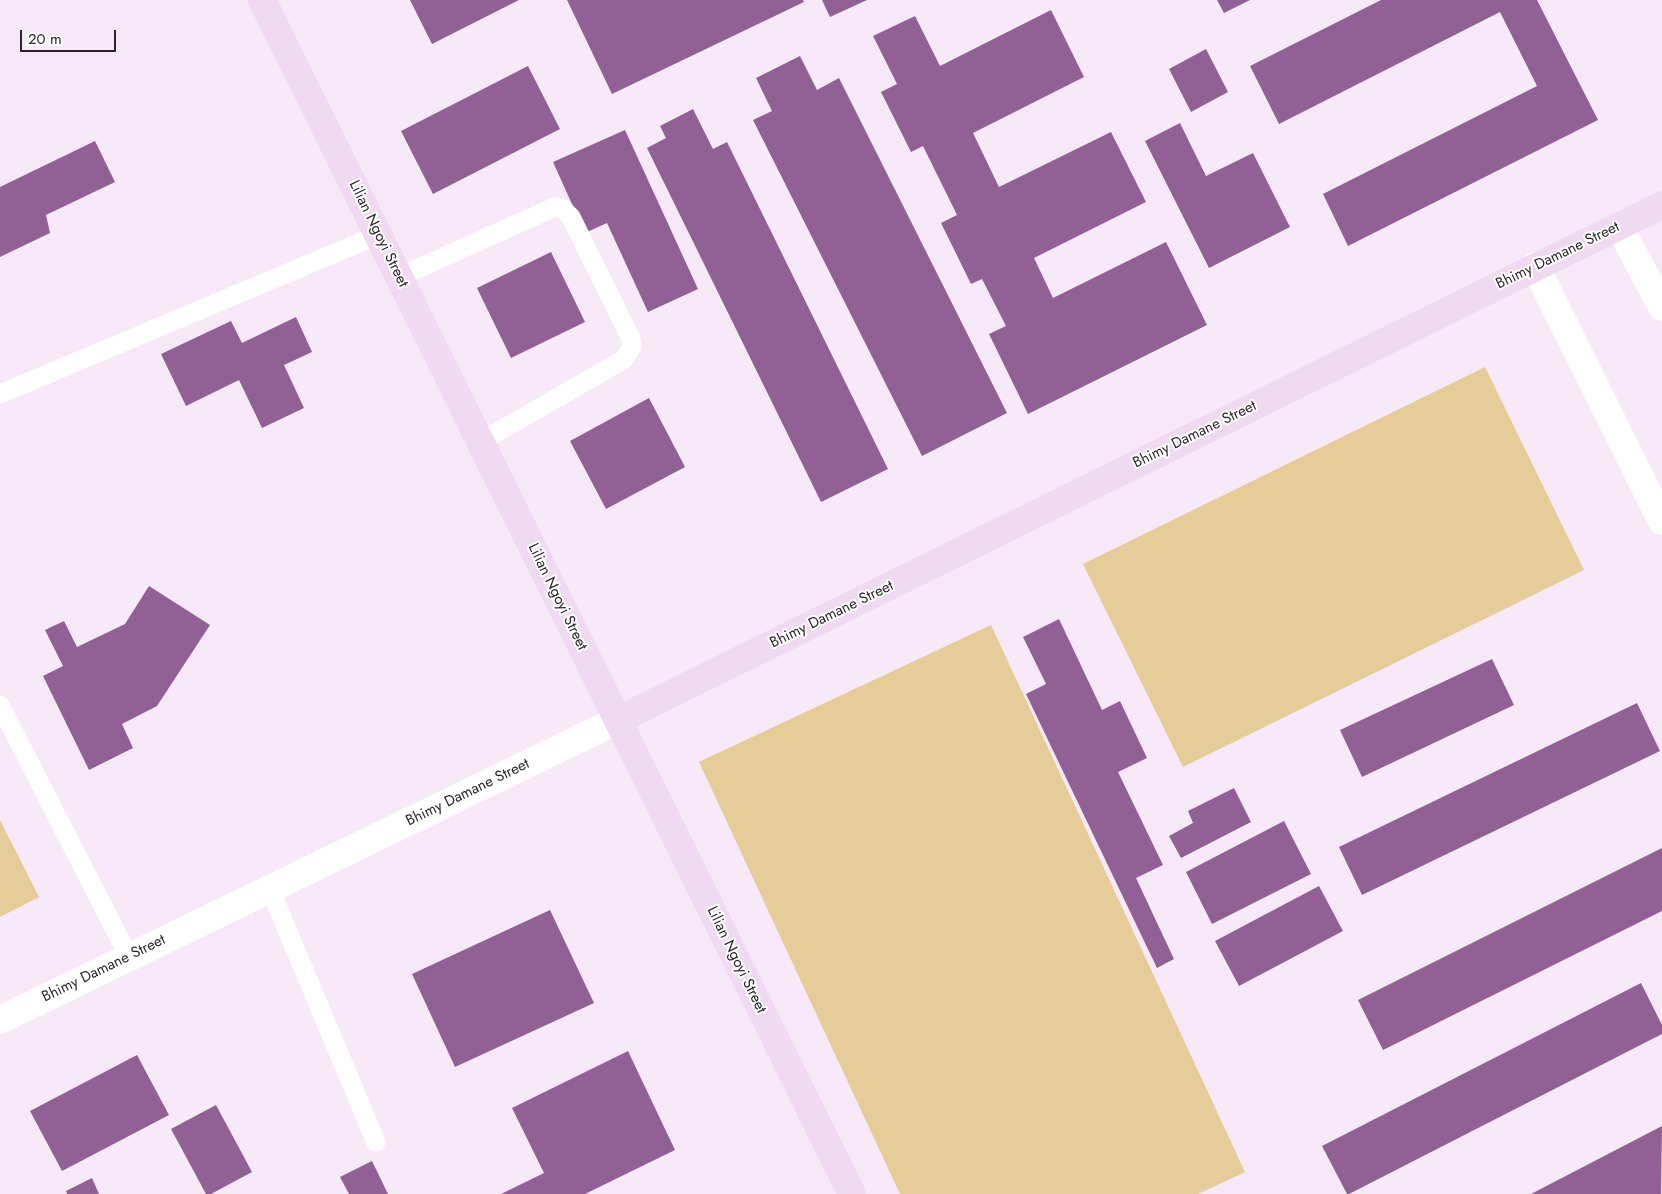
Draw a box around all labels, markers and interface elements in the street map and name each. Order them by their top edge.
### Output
scale bar [22,20,119,52]
text: 20 m [28,28,62,50]
street label: Lilian Ngoyi Street [344,178,412,290]
street label: Bhimy Damane Street [1493,218,1623,294]
street label: Bhimy Damane Street [1130,397,1260,473]
street label: Lilian Ngoyi Street [523,541,591,653]
street label: Bhimy Damane Street [767,577,897,653]
street label: Bhimy Damane Street [403,755,533,831]
street label: Lilian Ngoyi Street [702,904,770,1016]
street label: Bhimy Damane Street [39,931,169,1007]

